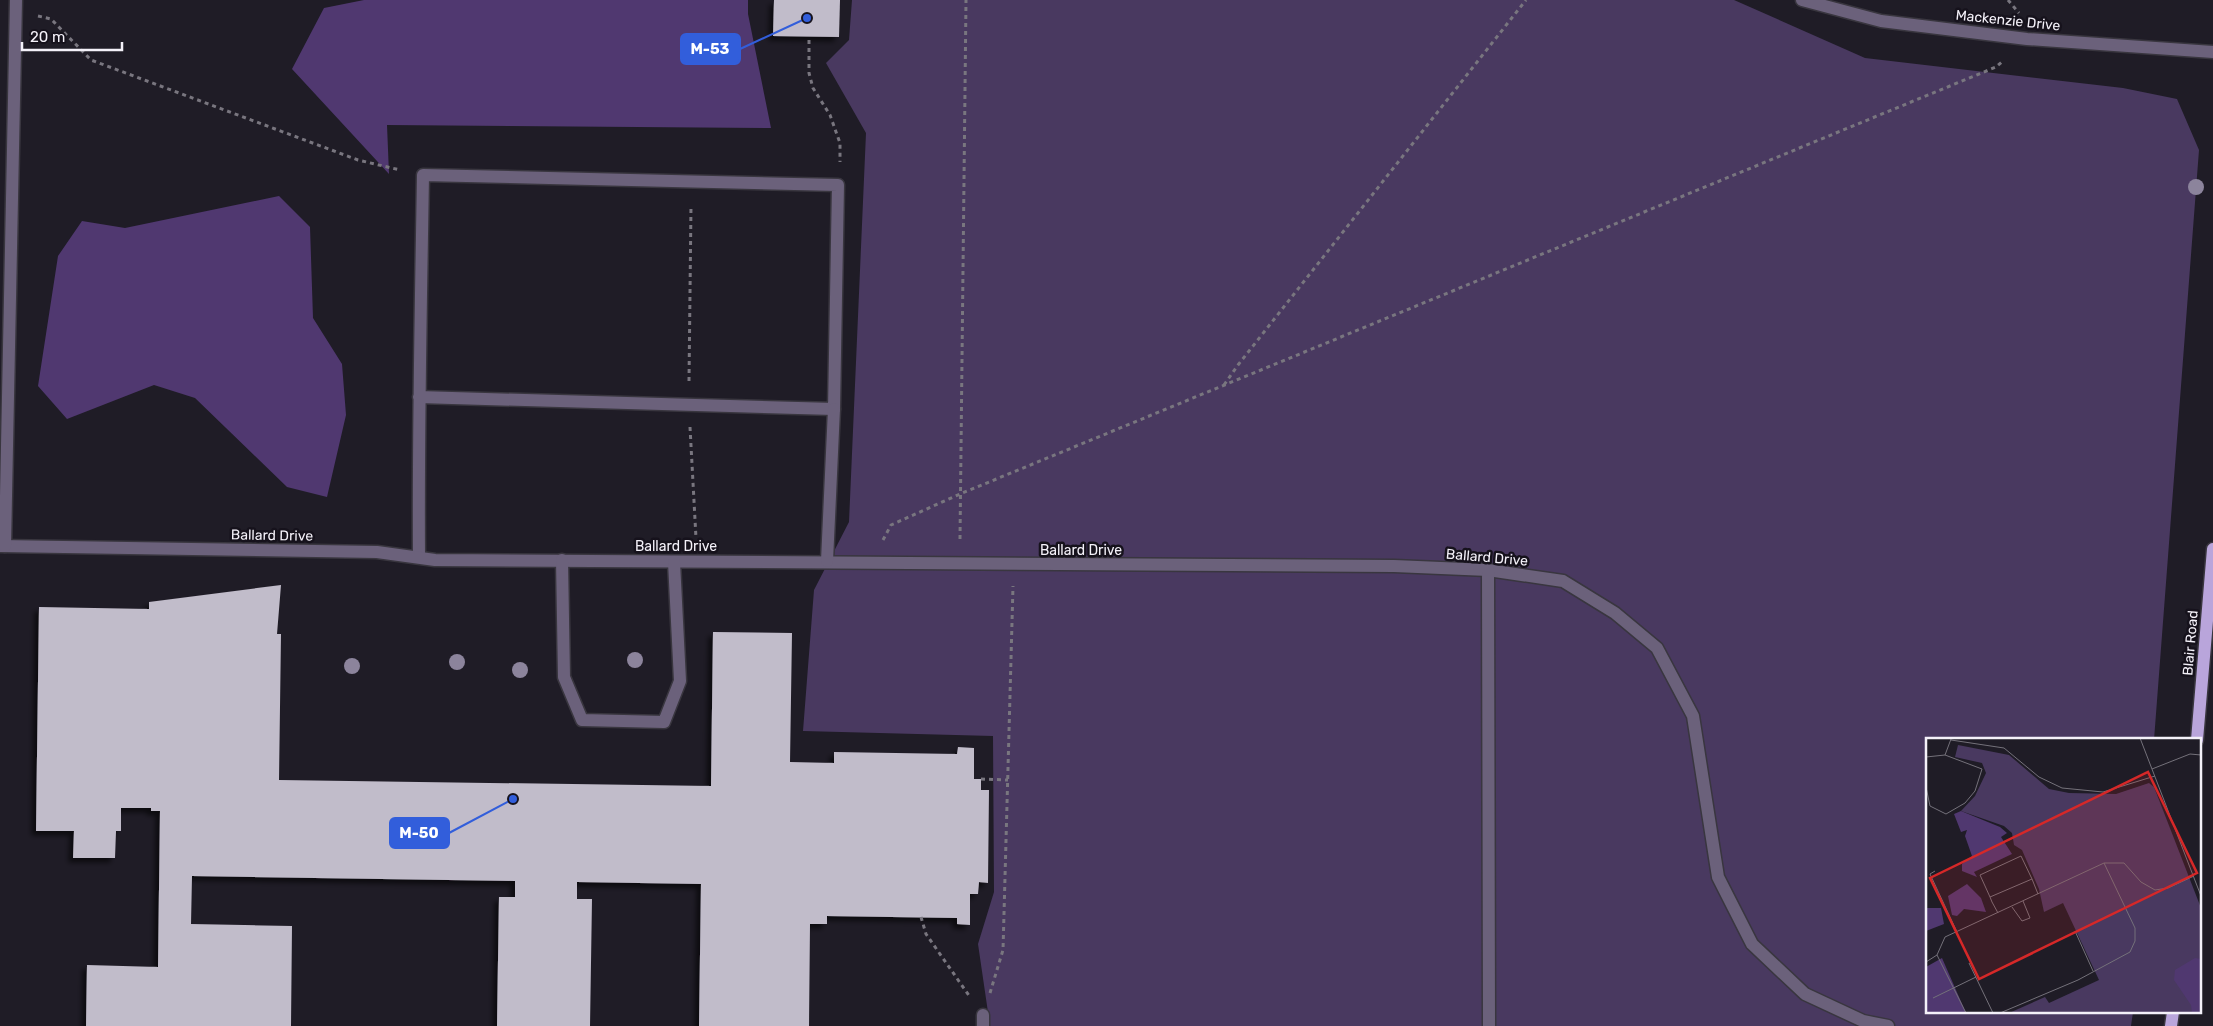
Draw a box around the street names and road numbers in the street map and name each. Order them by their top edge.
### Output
street label: Mackenzie Drive [1955,7,2061,34]
street label: Ballard Drive [231,526,313,545]
street label: Ballard Drive [635,538,717,555]
street label: Ballard Drive [1040,542,1122,559]
street label: Ballard Drive [1445,545,1529,570]
street label: Blair Road [2179,610,2202,676]

